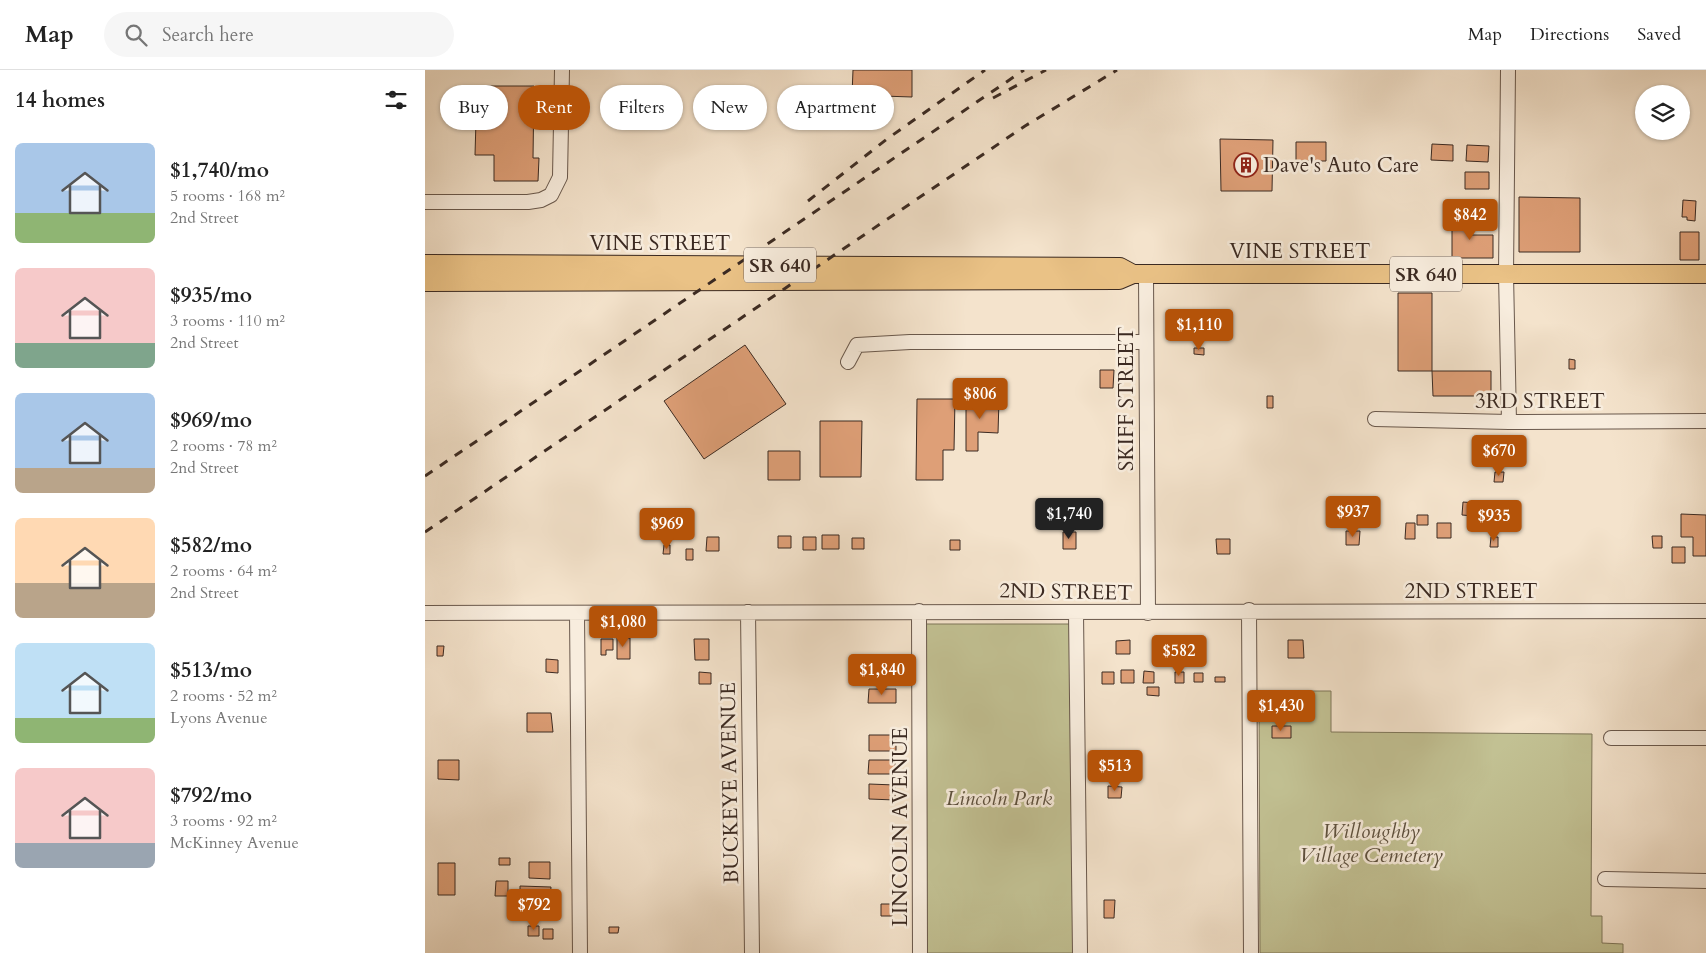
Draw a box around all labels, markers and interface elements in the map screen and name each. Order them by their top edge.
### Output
search box [104,12,454,57]
text: Map [25,18,74,51]
icon: search [122,21,150,49]
text: Search here [162,22,254,48]
text: Map [1468,22,1502,47]
text: Directions [1530,22,1609,47]
text: Saved [1637,22,1681,47]
chip: Buy [440,85,508,130]
chip: Rent [518,85,590,130]
chip: Filters [600,85,683,130]
chip: New [693,85,767,130]
chip: Apartment [777,85,894,130]
map controls [1635,85,1690,140]
button: layers [1635,85,1690,140]
text: 14 homes [15,86,105,115]
icon: filters [382,86,410,114]
place label: Dave's Auto Care [1263,151,1419,180]
building icon: Dave's Auto Care [1233,152,1259,178]
text: $1,740/mo [170,156,269,185]
icon: home [55,163,115,223]
text: 5 rooms · 168 m² [170,185,285,207]
pin: $842 [1440,198,1500,241]
text: $842 [1454,204,1486,226]
text: 2nd Street [170,207,239,229]
street label: VINE STREET [590,229,730,258]
street label: VINE STREET [1230,237,1370,266]
road number: SR 640 [744,248,816,282]
road number: SR 640 [1390,256,1462,292]
text: $935/mo [170,281,252,310]
icon: home [55,288,115,348]
pin: $1,110 [1158,308,1240,351]
text: 3 rooms · 110 m² [170,310,285,332]
text: $1,110 [1176,314,1222,336]
street label: SKIFF STREET [1112,327,1141,471]
text: 2nd Street [170,332,239,354]
pin: $806 [950,378,1010,420]
text: $806 [964,383,996,405]
street label: 3RD STREET [1475,387,1605,416]
text: $969/mo [170,406,252,435]
icon: home [55,413,115,473]
pin: $670 [1469,434,1529,477]
text: 2 rooms · 78 m² [170,435,277,457]
text: $670 [1483,440,1515,462]
text: 2nd Street [170,457,239,479]
pin: $937 [1323,496,1383,538]
pin: $1,740 [1028,498,1110,540]
pin: $935 [1464,500,1524,542]
text: $937 [1337,501,1369,523]
text: $1,740 [1046,503,1092,525]
text: $935 [1478,505,1510,527]
pin: $969 [637,508,697,550]
text: $969 [651,513,683,535]
text: $582/mo [170,531,252,560]
icon: home [55,538,115,598]
text: 2 rooms · 64 m² [170,560,277,582]
street label: 2ND STREET [999,576,1133,608]
street label: 2ND STREET [1404,577,1538,606]
text: 2nd Street [170,582,239,604]
pin: $1,080 [582,606,664,648]
text: $1,080 [600,611,646,633]
pin: $582 [1149,634,1209,677]
text: $582 [1163,640,1195,662]
pin: $1,840 [841,654,923,696]
text: $513/mo [170,656,252,685]
text: $1,840 [859,659,905,681]
icon: home [55,663,115,723]
street label: BUCKEYE AVENUE [714,682,746,884]
text: 2 rooms · 52 m² [170,685,277,707]
pin: $1,430 [1240,690,1322,732]
text: $1,430 [1258,695,1304,717]
text: Lyons Avenue [170,707,267,729]
street label: LINCOLN AVENUE [886,727,915,927]
pin: $513 [1085,750,1145,792]
text: $513 [1099,755,1131,777]
text: $792/mo [170,781,252,810]
park label: Lincoln Park [946,784,1053,813]
icon: home [55,788,115,848]
text: 3 rooms · 92 m² [170,810,277,832]
park label: Willoughby Village Cemetery [1299,817,1443,870]
text: McKinney Avenue [170,832,299,854]
pin: $792 [504,888,564,931]
text: $792 [518,894,550,916]

